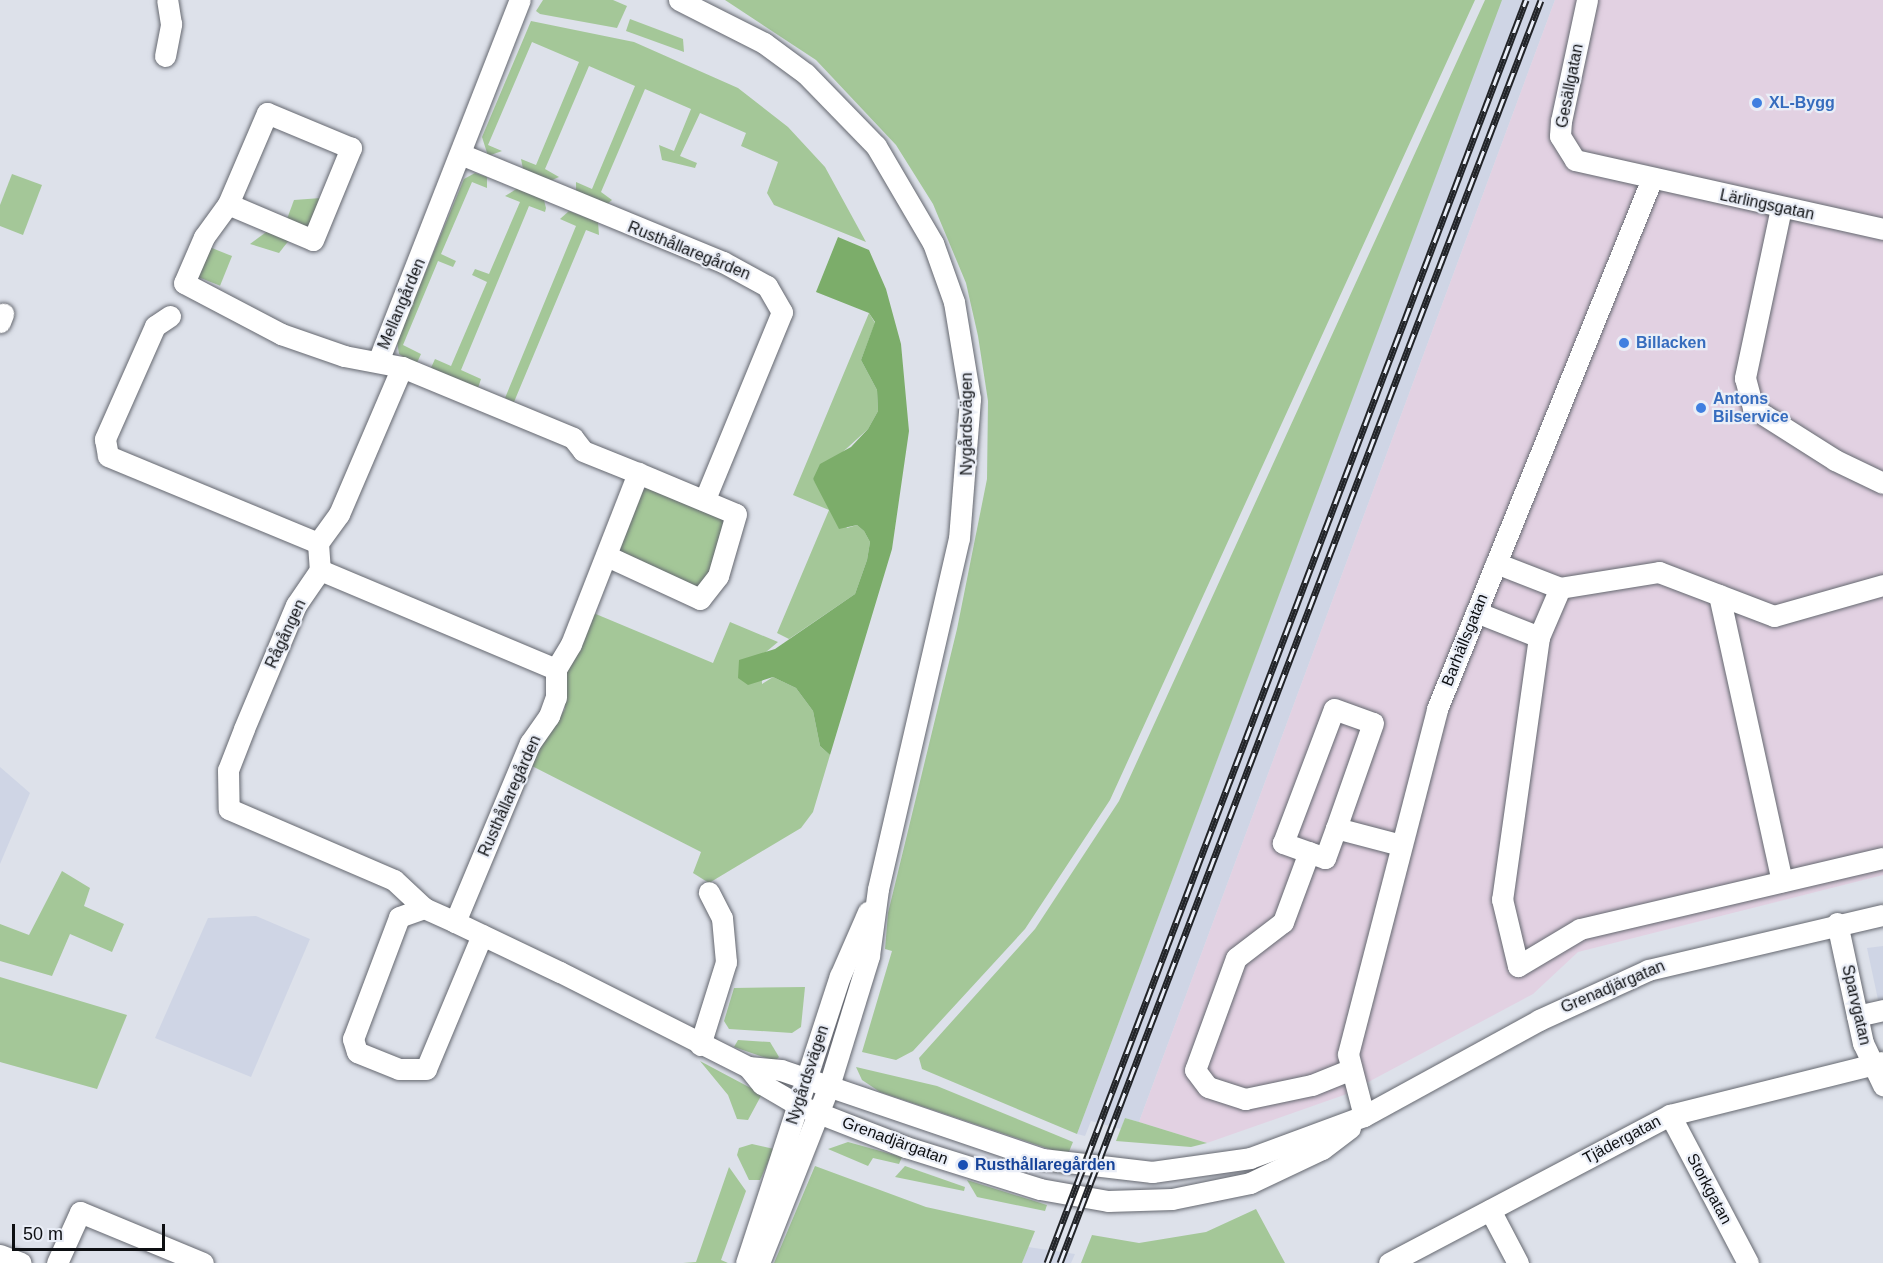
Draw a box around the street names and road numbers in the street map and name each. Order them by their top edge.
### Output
street label: Gesällgatan [1552,42,1588,130]
street label: Lärlingsgatan [1718,186,1816,224]
street label: Rusthållaregården [625,218,753,284]
street label: Mellangården [374,256,430,352]
street label: Nygårdsvägen [957,372,977,476]
street label: Barhällsgatan [1438,591,1492,689]
street label: Rågången [262,596,310,672]
street label: Rusthållaregården [475,732,545,860]
street label: Grenadjärgatan [1558,956,1668,1018]
street label: Sparvgatan [1837,963,1875,1047]
street label: Nygårdsvägen [783,1023,833,1127]
street label: Tjädergatan [1580,1111,1664,1169]
street label: Grenadjärgatan [839,1113,951,1169]
street label: Storkgatan [1682,1150,1736,1228]

